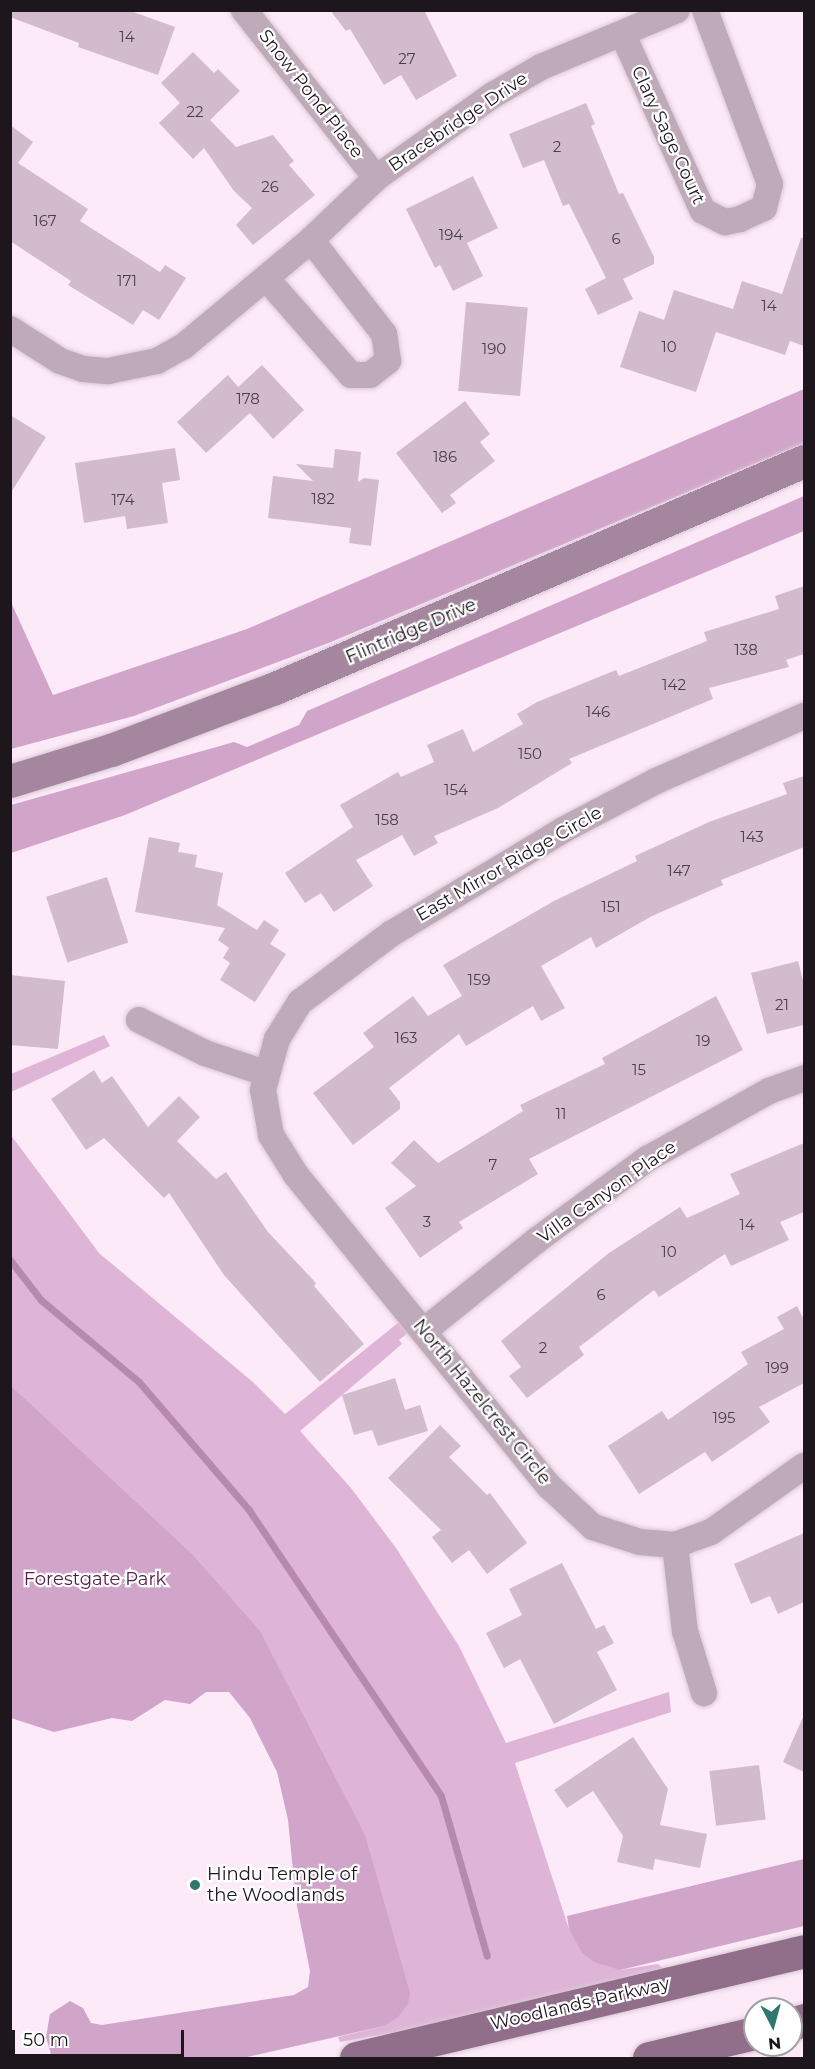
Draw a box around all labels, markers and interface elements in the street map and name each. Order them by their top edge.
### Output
street label: Snow Pond Place [254,25,368,163]
house number: 14 [119,28,135,46]
house number: 27 [398,50,416,68]
street label: Clary Sage Court [627,62,709,208]
street label: Bracebridge Drive [384,67,532,177]
house number: 22 [186,103,204,121]
house number: 2 [553,138,561,156]
house number: 26 [261,178,279,196]
house number: 167 [33,212,57,230]
house number: 194 [439,226,463,244]
house number: 6 [611,230,621,248]
house number: 171 [117,272,137,290]
house number: 14 [761,297,777,315]
house number: 10 [661,338,677,356]
house number: 190 [482,340,506,358]
house number: 178 [236,390,260,408]
house number: 186 [433,448,457,466]
house number: 182 [311,490,335,508]
house number: 174 [111,491,135,509]
street label: Flintridge Drive [342,594,480,668]
house number: 138 [734,641,758,659]
house number: 142 [662,676,686,694]
house number: 146 [586,703,610,721]
house number: 150 [518,745,542,763]
house number: 154 [444,781,468,799]
street label: East Mirror Ridge Circle [412,802,606,926]
house number: 158 [375,811,399,829]
house number: 143 [740,828,764,846]
house number: 147 [667,862,691,880]
house number: 151 [601,898,621,916]
house number: 159 [467,971,491,989]
house number: 21 [775,996,789,1014]
house number: 163 [394,1029,418,1047]
house number: 19 [696,1032,710,1050]
house number: 15 [632,1061,646,1079]
house number: 11 [556,1105,566,1123]
street label: Villa Canyon Place [534,1136,680,1248]
house number: 7 [489,1156,497,1174]
house number: 3 [423,1213,431,1231]
house number: 14 [739,1216,755,1234]
house number: 10 [661,1243,677,1261]
house number: 6 [596,1286,606,1304]
street label: North Hazelcrest Circle [409,1315,555,1489]
house number: 2 [539,1339,547,1357]
house number: 199 [765,1359,789,1377]
house number: 195 [712,1409,736,1427]
park label: Forestgate Park [24,1568,166,1590]
place label: Hindu Temple of the Woodlands [207,1864,357,1906]
marker: Hindu Temple of the Woodlands [188,1878,202,1892]
street label: Woodlands Parkway [488,1973,672,2035]
north arrow [743,1997,803,2057]
scale bar [15,2018,188,2056]
text: 50 m [23,2029,69,2051]
text: N [767,2033,782,2054]

